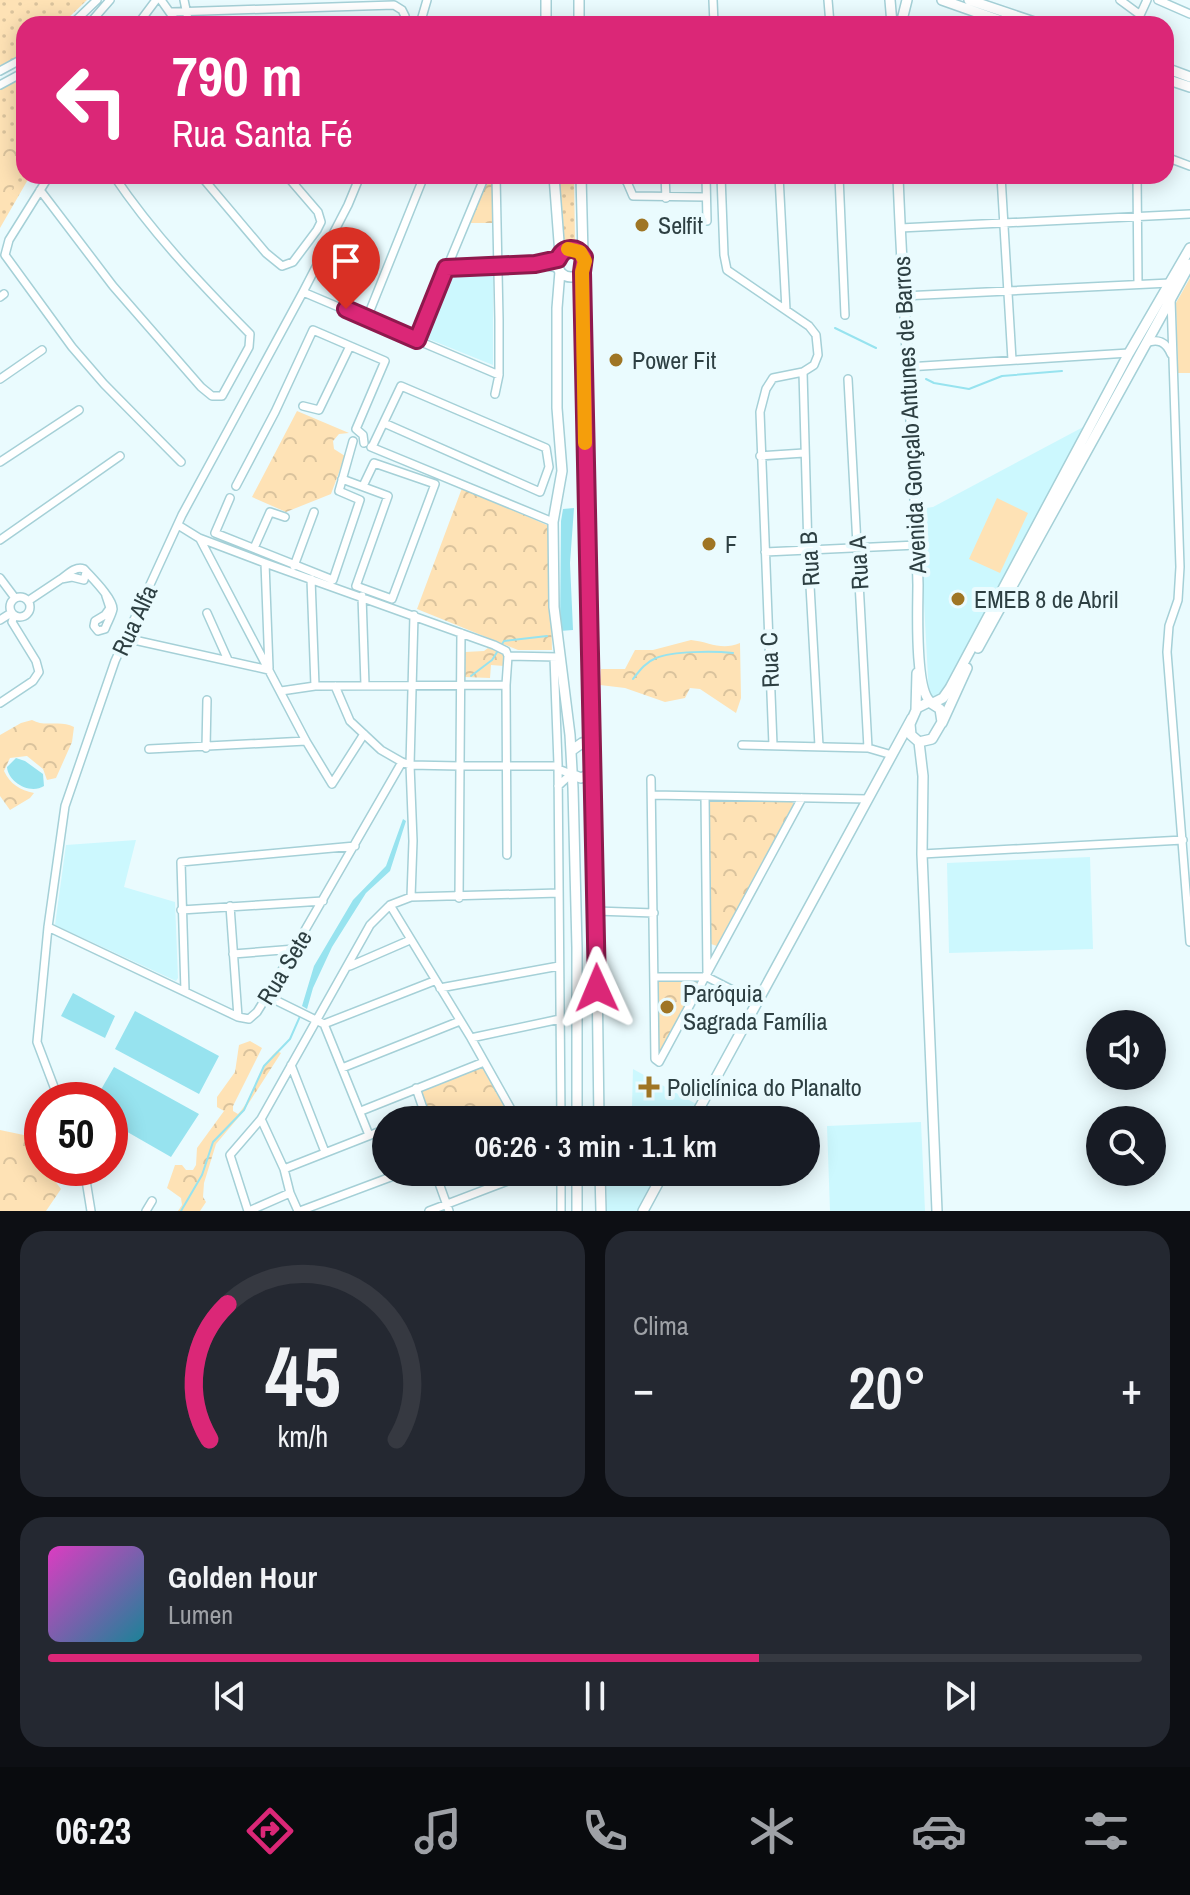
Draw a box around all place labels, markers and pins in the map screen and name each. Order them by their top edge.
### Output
place label: Selfit [658,209,703,241]
marker: Selfit [633,216,651,234]
pin [312,227,380,309]
place label: Power Fit [632,344,717,376]
marker: Power Fit [607,351,625,369]
place label: F [725,528,737,560]
marker: F [700,535,718,553]
place label: EMEB 8 de Abril [974,583,1118,615]
marker: EMEB 8 de Abril [949,590,967,608]
place label: Paróquia Sagrada Família [683,977,828,1037]
marker: Paróquia Sagrada Família [658,998,676,1016]
place label: Policlínica do Planalto [667,1071,862,1103]
marker: Policlínica do Planalto [638,1076,660,1098]

